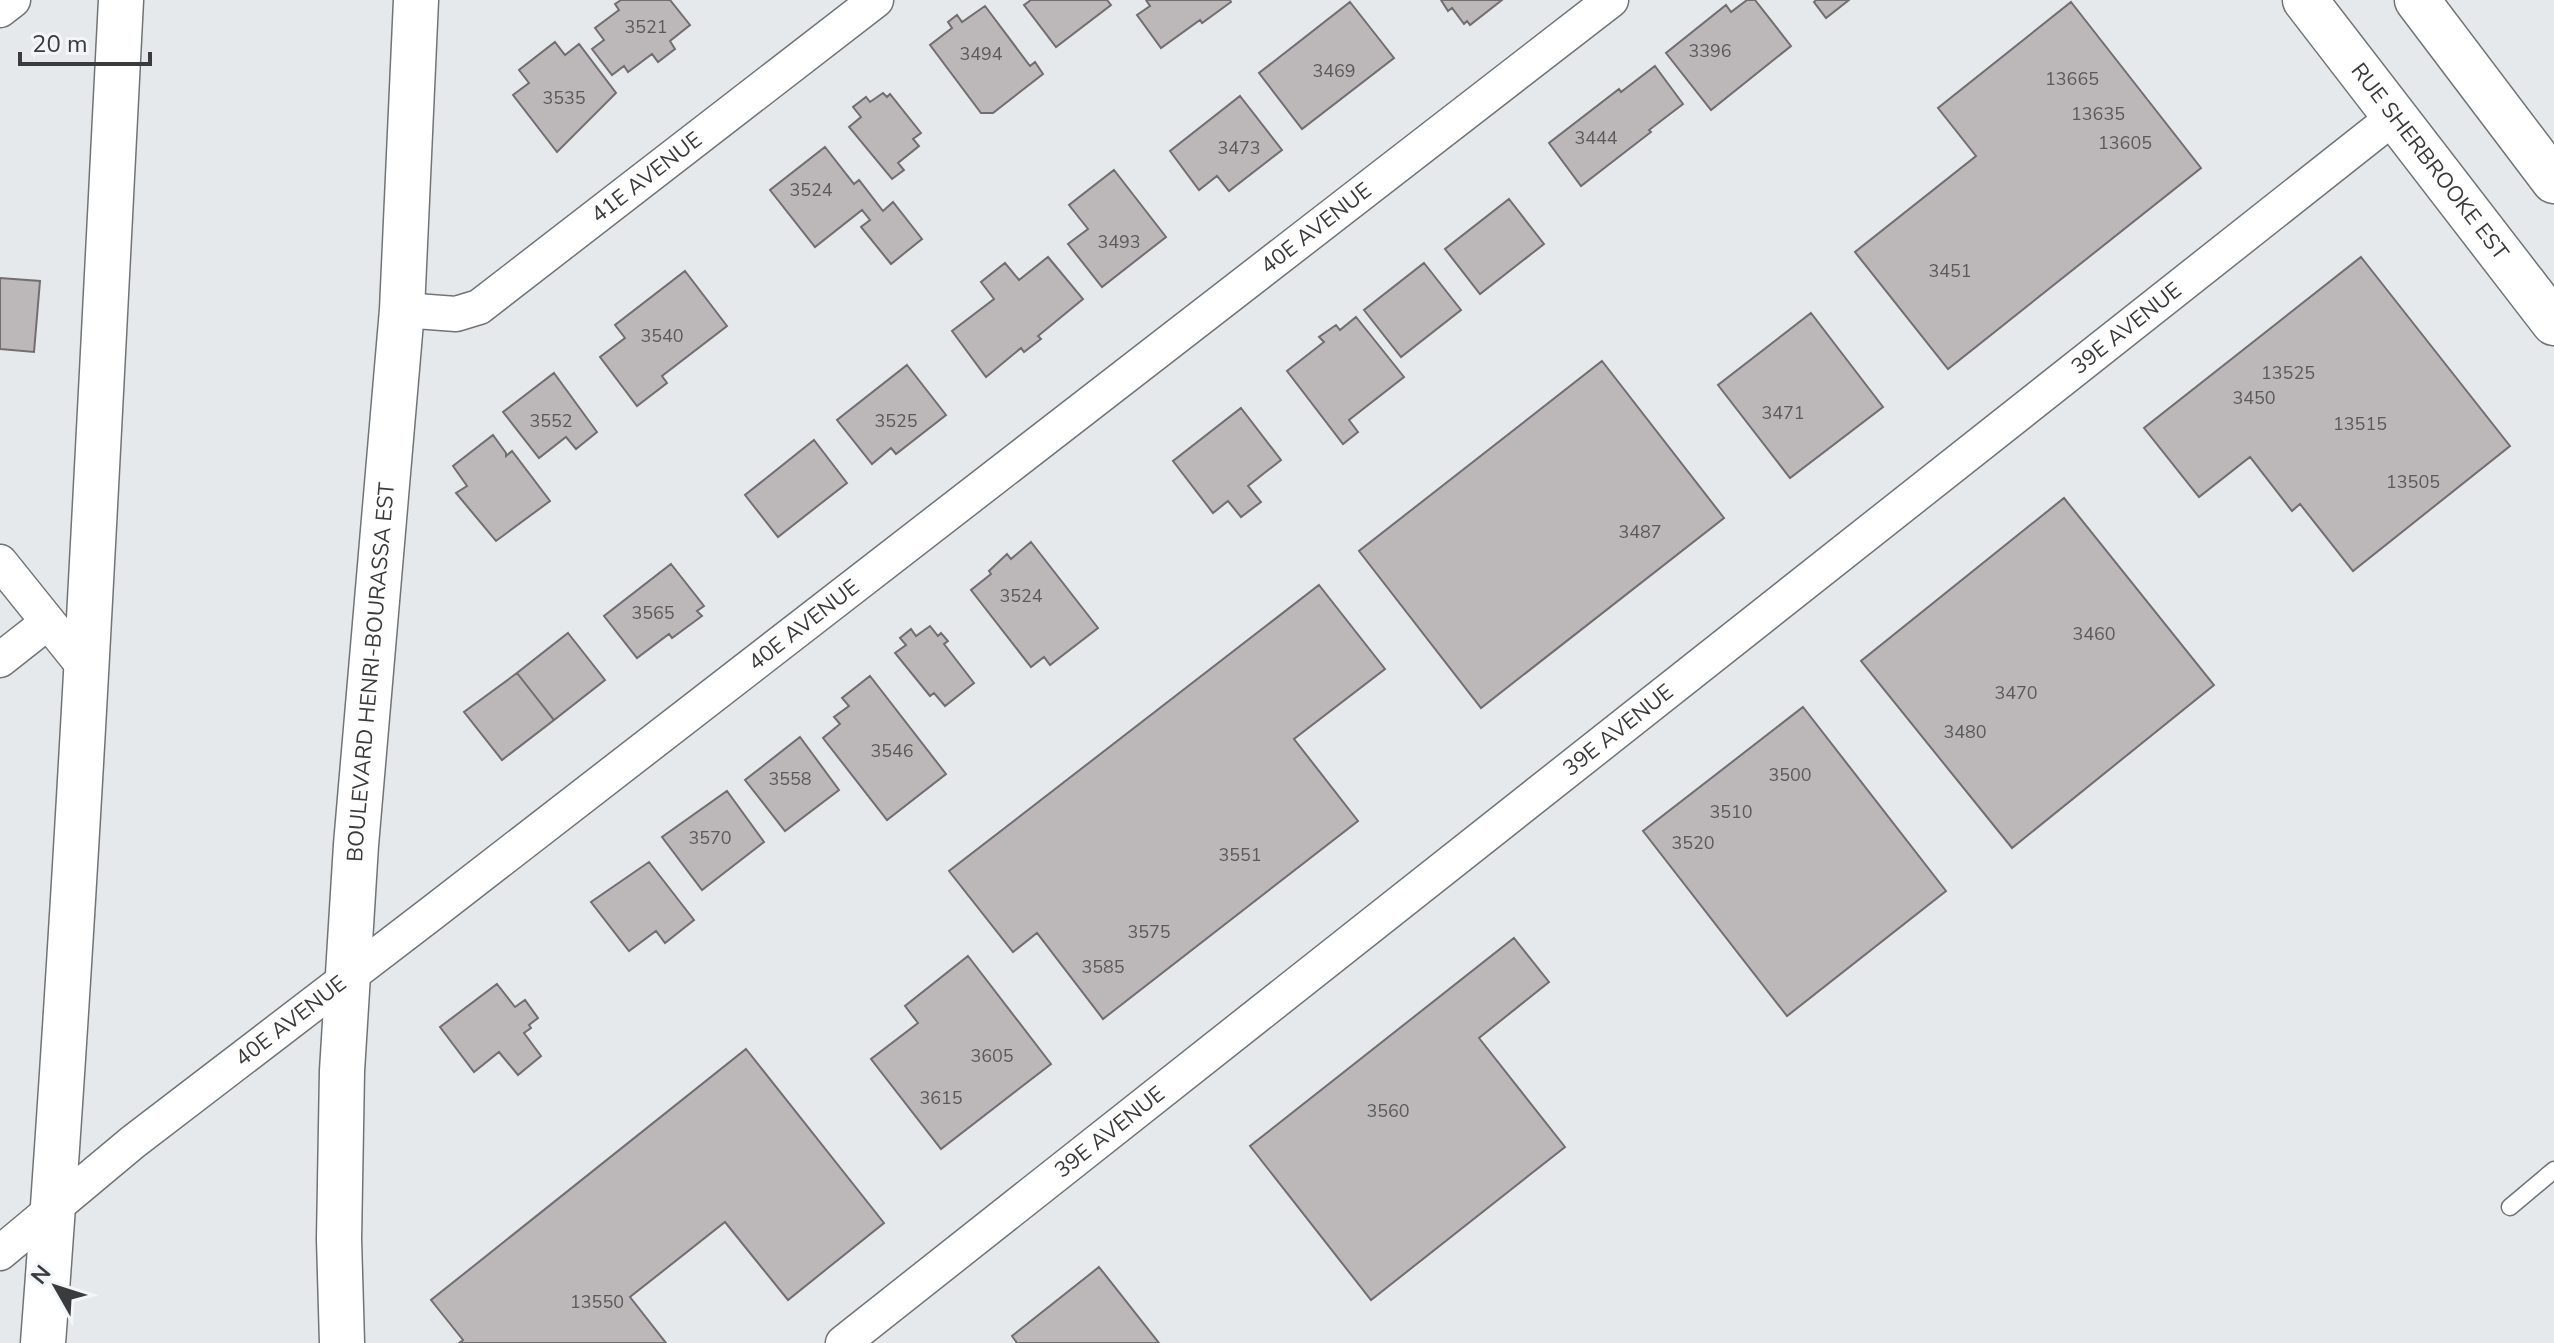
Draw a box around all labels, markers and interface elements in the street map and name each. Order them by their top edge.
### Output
house number: 3521 [624,15,668,39]
scale bar [20,16,150,66]
text: 20 m [32,28,88,60]
house number: 3396 [1688,39,1732,63]
house number: 3494 [959,42,1003,66]
street label: RUE SHERBROOKE EST [2344,57,2516,267]
house number: 3469 [1312,59,1356,83]
house number: 13665 [2045,67,2099,91]
house number: 3535 [542,86,586,110]
house number: 13635 [2071,102,2125,126]
street label: 41E AVENUE [585,125,708,230]
house number: 3444 [1574,126,1618,150]
house number: 13605 [2098,131,2152,155]
house number: 3473 [1217,136,1261,160]
street label: 40E AVENUE [1254,176,1378,281]
house number: 3524 [789,178,833,202]
house number: 3493 [1097,230,1141,254]
house number: 3451 [1928,259,1972,283]
street label: 39E AVENUE [2065,276,2188,381]
house number: 3540 [640,324,684,348]
house number: 13525 [2261,361,2315,385]
house number: 3450 [2232,386,2276,410]
house number: 3471 [1761,401,1805,425]
house number: 3552 [529,409,573,433]
house number: 3525 [874,409,918,433]
house number: 13515 [2333,412,2387,436]
house number: 13505 [2386,470,2440,494]
street label: BOULEVARD HENRI-BOURASSA EST [340,480,402,863]
house number: 3487 [1618,520,1662,544]
street label: 40E AVENUE [742,573,865,678]
house number: 3524 [999,584,1043,608]
house number: 3565 [631,601,675,625]
house number: 3460 [2072,622,2116,646]
street label: 39E AVENUE [1557,677,1680,783]
house number: 3470 [1994,681,2038,705]
house number: 3480 [1943,720,1987,744]
house number: 3546 [870,739,914,763]
house number: 3500 [1768,763,1812,787]
house number: 3558 [768,767,812,791]
house number: 3510 [1709,800,1753,824]
house number: 3570 [688,826,732,850]
house number: 3520 [1671,831,1715,855]
house number: 3551 [1218,843,1262,867]
house number: 3575 [1127,920,1171,944]
house number: 3585 [1081,955,1125,979]
street label: 40E AVENUE [229,969,353,1073]
house number: 3605 [970,1044,1014,1068]
street label: 39E AVENUE [1048,1079,1171,1185]
house number: 3615 [919,1086,963,1110]
house number: 3560 [1366,1099,1410,1123]
north arrow [16,1247,96,1327]
text: N [24,1259,58,1291]
house number: 13550 [570,1290,624,1314]

